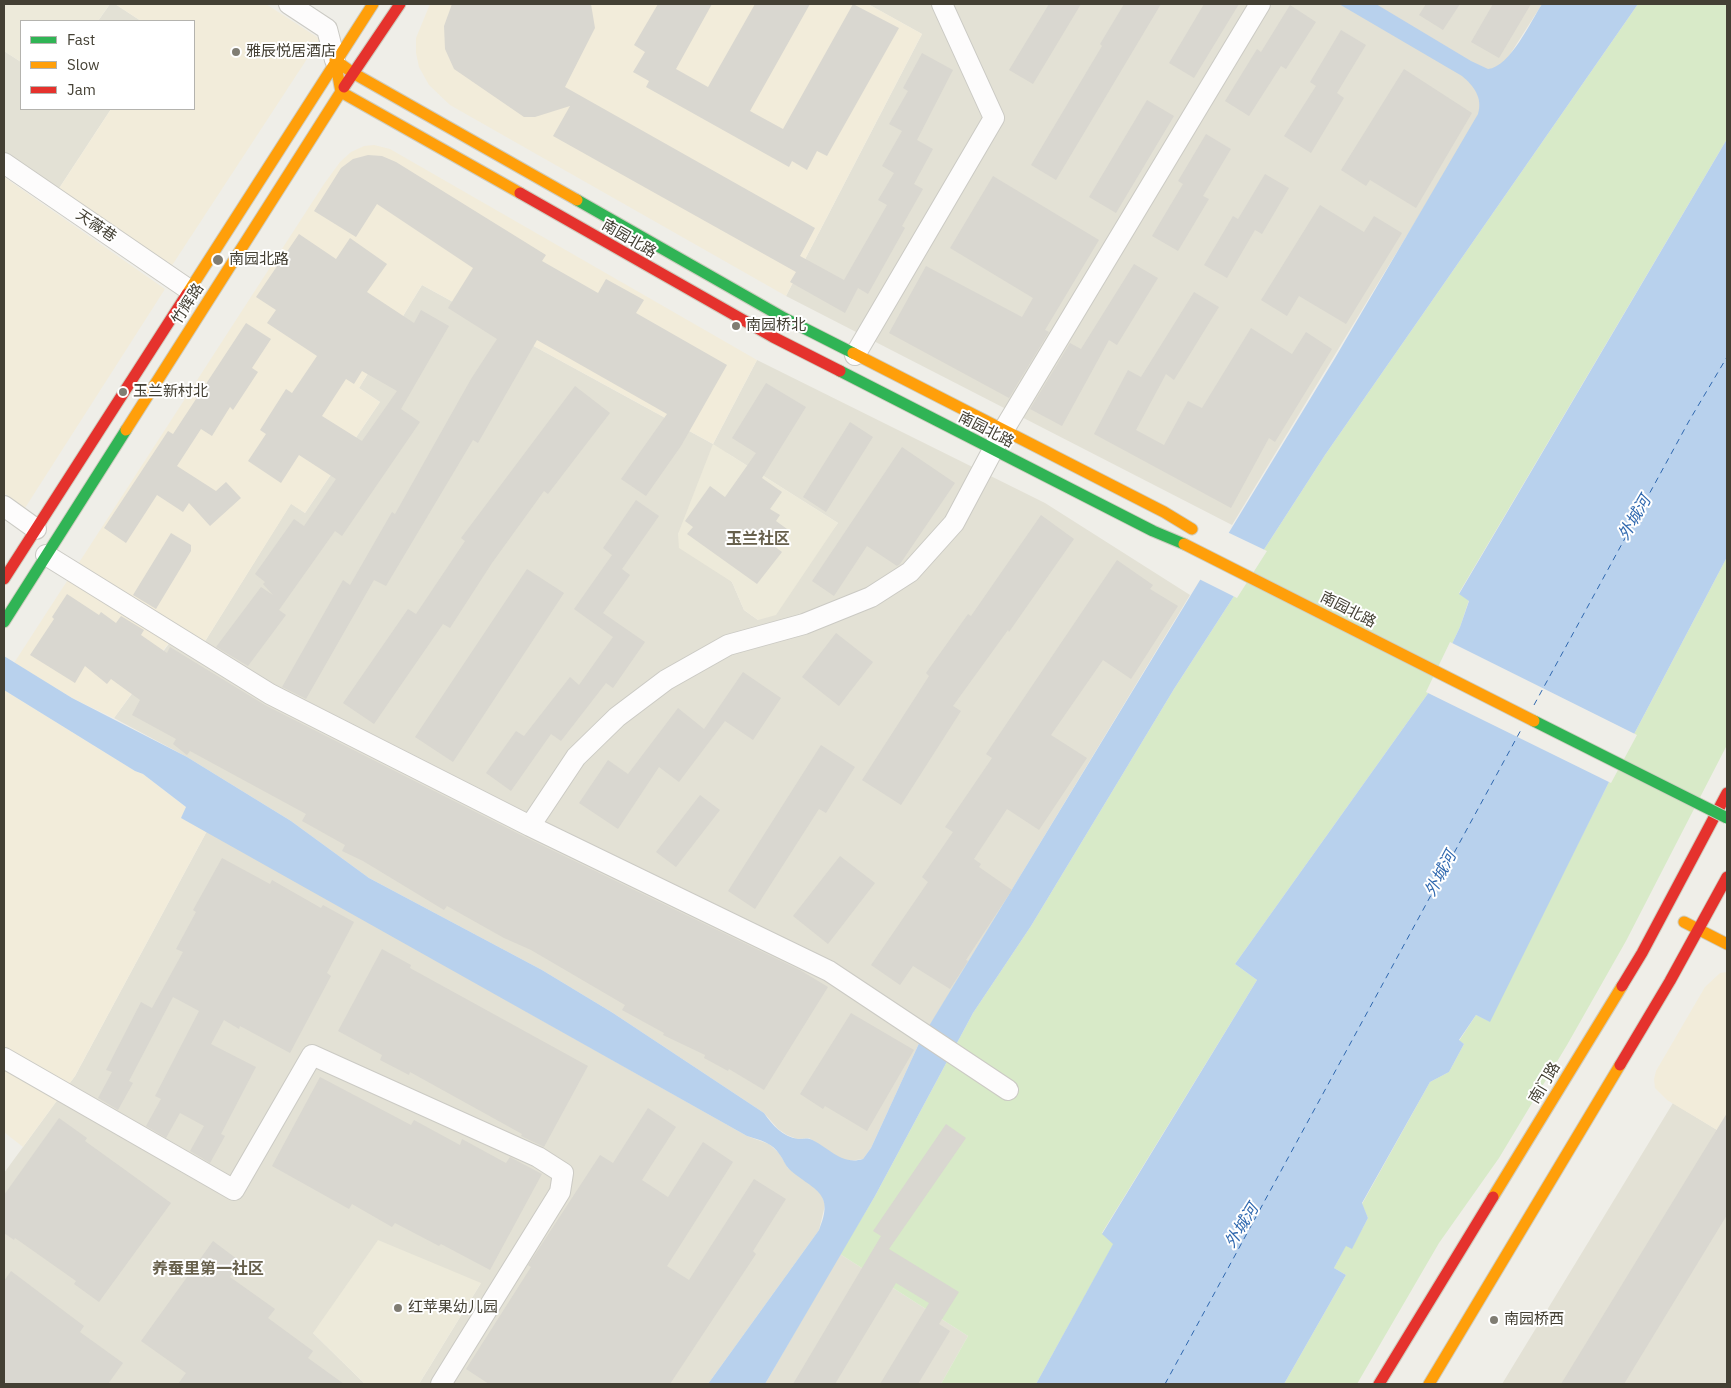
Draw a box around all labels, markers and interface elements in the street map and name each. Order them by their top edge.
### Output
legend [20,20,195,110]
text: Fast [67,30,95,49]
place label: 雅辰悦居酒店 [246,43,336,61]
marker: 雅辰悦居酒店 [230,46,242,58]
text: Slow [67,55,100,74]
text: Jam [67,80,96,99]
street label: 天薇巷 [72,206,120,246]
street label: 南园北路 [599,216,659,262]
place label: 南园北路 [229,251,289,269]
marker: 南园北路 [211,253,225,267]
street label: 竹辉路 [168,280,208,328]
place label: 南园桥北 [746,317,806,335]
marker: 南园桥北 [730,320,742,332]
place label: 玉兰新村北 [133,383,208,401]
marker: 玉兰新村北 [117,386,129,398]
street label: 南园北路 [955,408,1017,452]
water label: 外城河 [1615,492,1655,544]
district label: 玉兰社区 [726,529,790,549]
street label: 南园北路 [1317,588,1379,632]
water label: 外城河 [1421,848,1461,900]
street label: 南门路 [1526,1059,1564,1107]
water label: 外城河 [1221,1201,1263,1251]
district label: 养蚕里第一社区 [152,1259,264,1279]
place label: 红苹果幼儿园 [408,1299,498,1317]
marker: 红苹果幼儿园 [392,1302,404,1314]
place label: 南园桥西 [1504,1311,1564,1329]
marker: 南园桥西 [1488,1314,1500,1326]

